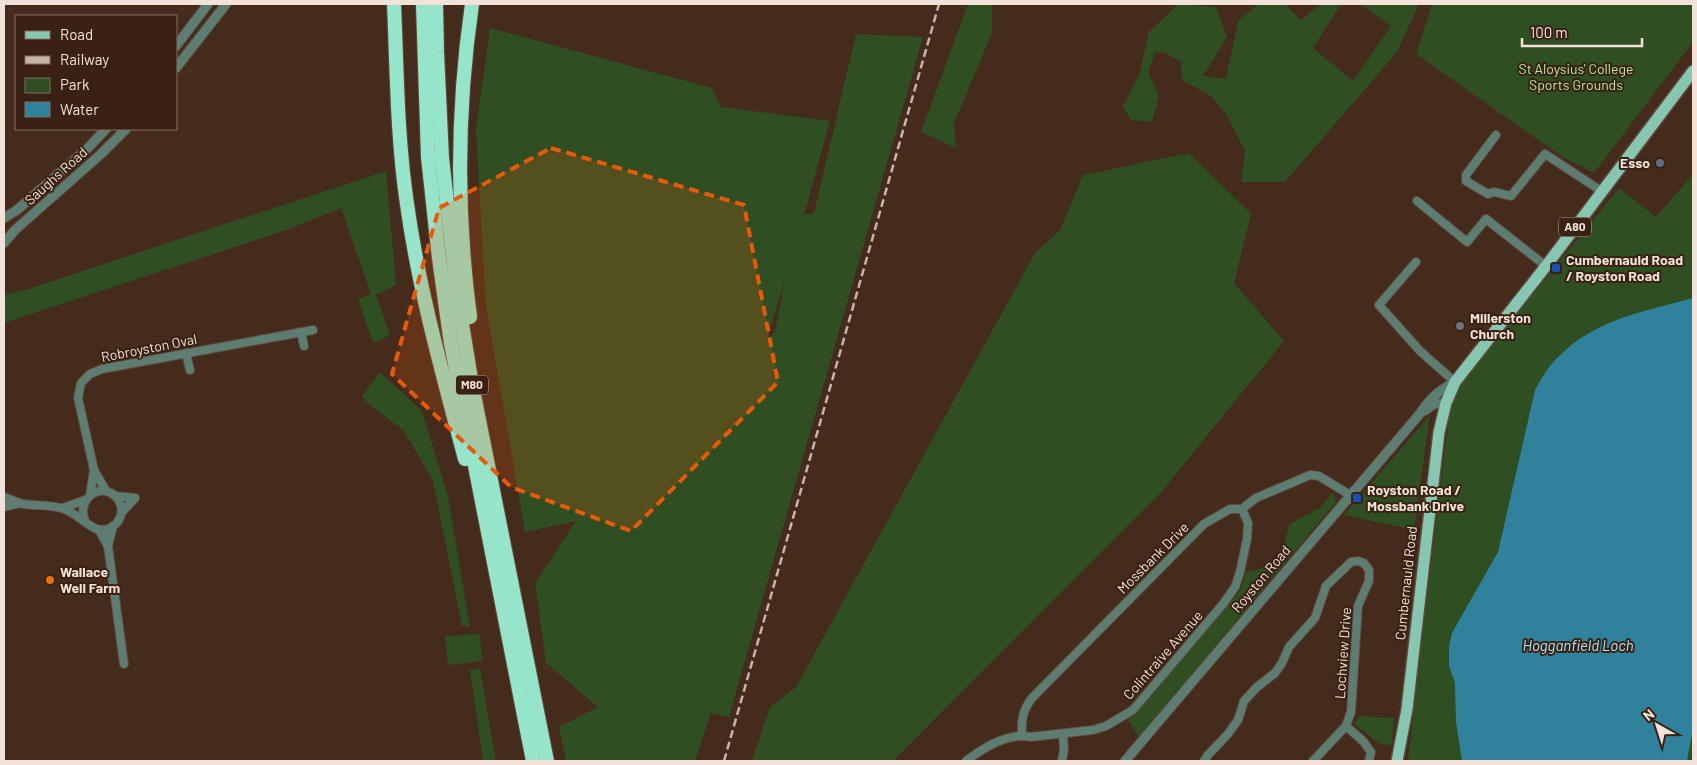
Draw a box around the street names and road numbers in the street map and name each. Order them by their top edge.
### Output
street label: Saughs Road [21,143,90,208]
road number: A80 [1559,218,1591,236]
street label: Robroyston Oval [99,330,198,365]
road number: M80 [456,376,488,394]
street label: Mossbank Drive [1113,518,1192,597]
street label: Cumbernauld Road [1391,525,1420,641]
street label: Royston Road [1228,542,1294,616]
street label: Colintraive Avenue [1119,607,1206,703]
street label: Lochview Drive [1331,607,1354,699]

